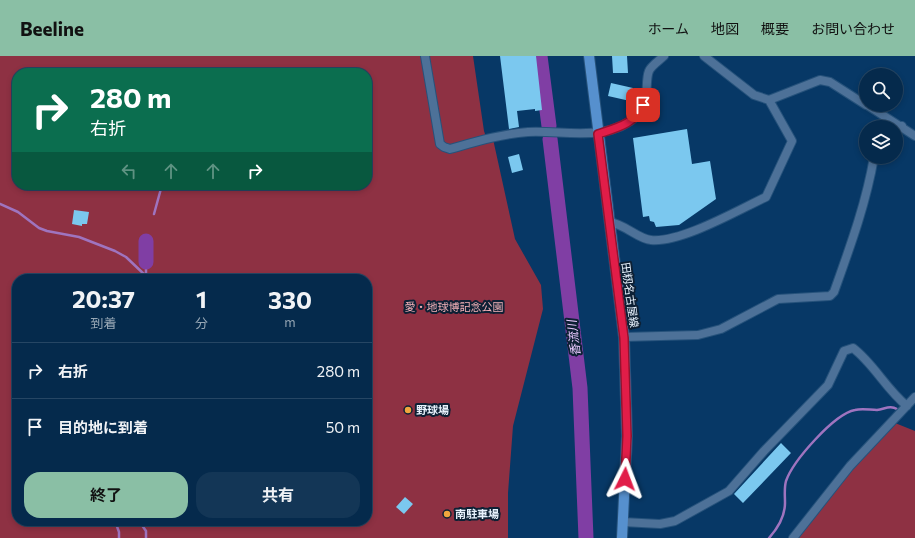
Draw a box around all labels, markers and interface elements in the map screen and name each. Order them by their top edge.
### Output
text: Beeline [20,17,84,40]
text: ホーム [647,20,689,37]
text: 地図 [711,20,739,37]
text: 概要 [761,20,789,37]
text: お問い合わせ [811,20,895,37]
map controls [859,68,903,164]
button: search [859,68,903,112]
text: 280 m [90,80,171,114]
icon: right [24,84,76,136]
pin [626,88,660,122]
icon: arrive [632,94,654,116]
text: 右折 [90,117,126,139]
button: layers [859,120,903,164]
icon: left [118,160,140,182]
icon: ahead [160,160,182,182]
icon: ahead [202,160,224,182]
icon: right [244,160,266,182]
street label: 田籾名古屋線 [619,261,642,329]
text: 20:37 [72,284,135,313]
text: 1 [196,284,207,313]
text: 330 [268,285,312,314]
park label: 愛・地球博記念公園 [405,300,504,313]
text: m [284,314,296,330]
text: 到着 [90,315,116,331]
text: 分 [195,315,208,331]
water label: 香流川 [564,317,582,357]
icon: right [24,360,46,382]
text: 右折 [58,362,88,380]
text: 280 m [317,362,360,380]
place label: 野球場 [416,403,449,416]
marker: 野球場 [403,405,413,415]
icon: arrive [24,416,46,438]
text: 目的地に到着 [58,418,148,436]
text: 50 m [326,418,360,436]
position arrow [604,458,646,500]
button: 終了 [24,472,188,518]
button: 共有 [196,472,360,518]
place label: 南駐車場 [455,507,499,520]
marker: 南駐車場 [442,509,452,519]

